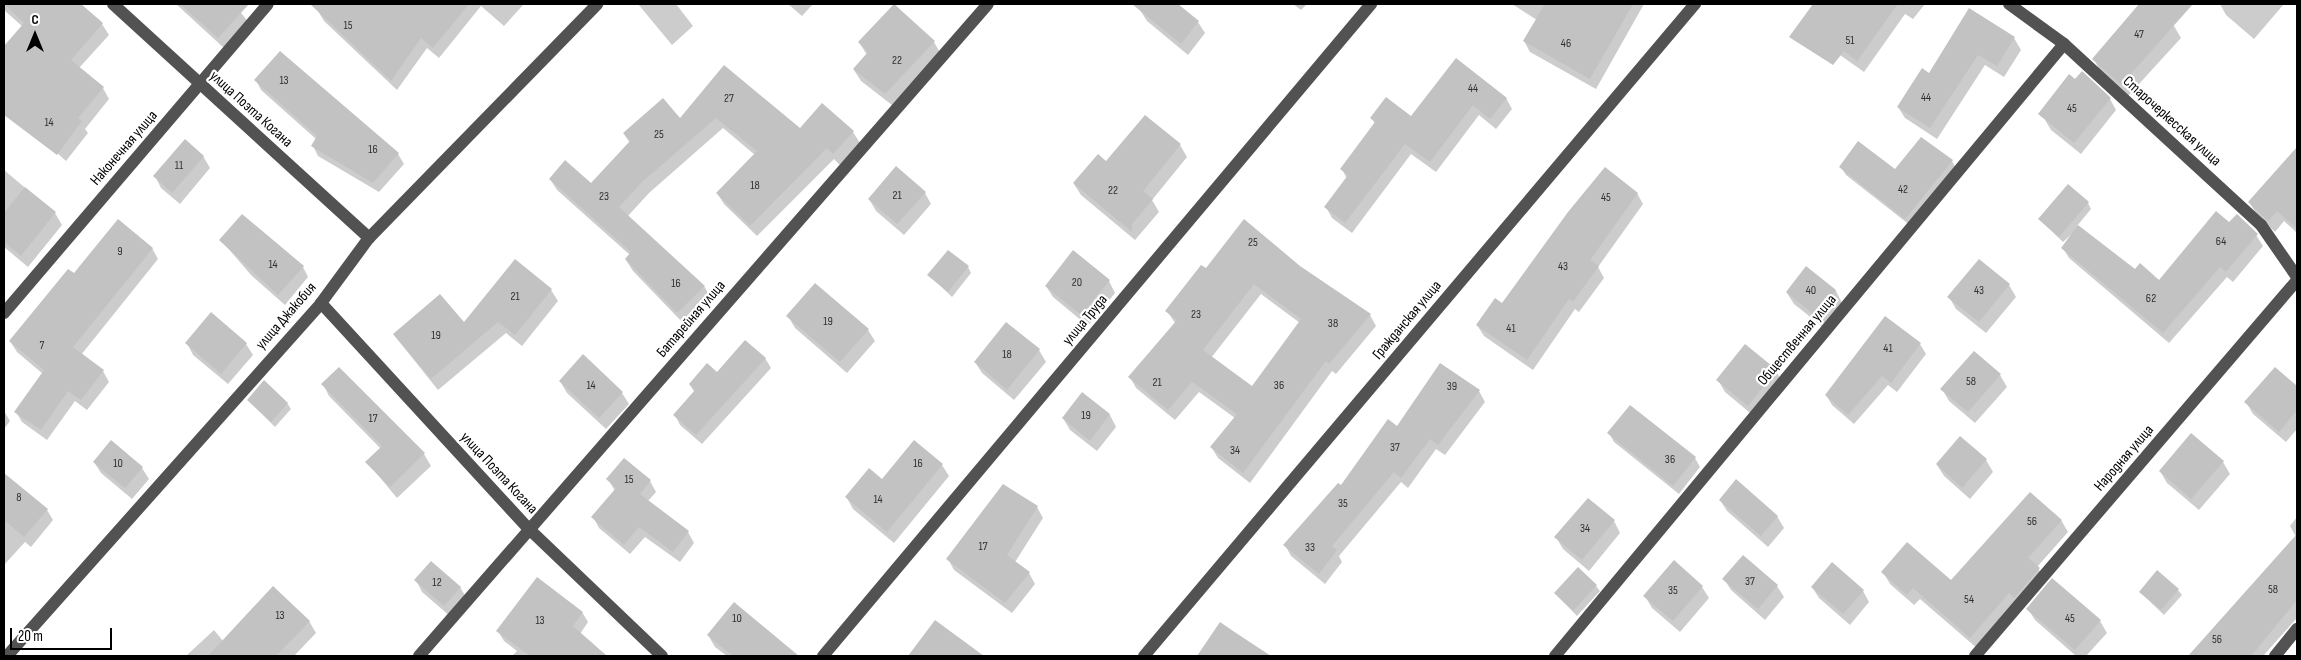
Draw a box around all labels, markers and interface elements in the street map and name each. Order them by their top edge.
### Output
north arrow [10,10,60,60]
text: С [31,11,39,28]
house number: 15 [343,19,353,33]
house number: 47 [2134,28,2144,42]
house number: 51 [1845,34,1855,48]
house number: 46 [1561,37,1571,51]
house number: 22 [892,54,902,68]
street label: улица Поэта Когана [206,67,296,151]
street label: Старочеркесская улица [2119,72,2225,170]
house number: 13 [279,74,289,88]
house number: 44 [1468,82,1478,96]
house number: 44 [1921,91,1931,105]
house number: 27 [724,92,734,106]
house number: 45 [2067,102,2077,116]
street label: Наконечная улица [87,107,161,189]
house number: 14 [44,116,54,130]
house number: 25 [654,128,664,142]
house number: 16 [368,143,378,157]
house number: 11 [175,159,183,173]
house number: 18 [750,179,760,193]
house number: 42 [1898,183,1908,197]
house number: 22 [1108,184,1118,198]
house number: 21 [892,189,902,203]
house number: 23 [599,190,609,204]
house number: 45 [1601,191,1611,205]
house number: 64 [2216,235,2226,249]
house number: 25 [1248,236,1258,250]
house number: 9 [117,245,123,259]
house number: 14 [268,258,278,272]
house number: 43 [1558,260,1568,274]
house number: 20 [1072,276,1082,290]
street label: Батарейная улица [653,277,729,361]
house number: 16 [671,277,681,291]
street label: Гражданская улица [1369,277,1445,363]
street label: улица Джакобия [252,279,320,353]
house number: 40 [1806,284,1816,298]
house number: 43 [1974,284,1984,298]
house number: 21 [510,290,520,304]
street label: улица Труда [1059,291,1111,349]
street label: Общественная улица [1754,291,1840,389]
house number: 62 [2146,292,2156,306]
house number: 23 [1191,308,1201,322]
house number: 19 [823,315,833,329]
house number: 38 [1328,317,1338,331]
house number: 41 [1506,322,1516,336]
house number: 19 [431,329,441,343]
house number: 7 [40,339,44,353]
house number: 41 [1883,342,1893,356]
house number: 18 [1002,348,1012,362]
house number: 58 [1966,375,1976,389]
house number: 21 [1152,376,1162,390]
house number: 14 [586,379,596,393]
house number: 36 [1274,379,1284,393]
house number: 39 [1447,380,1457,394]
house number: 19 [1081,409,1091,423]
house number: 17 [369,412,377,426]
street label: Народная улица [2090,421,2158,495]
street label: улица Поэта Когана [456,428,542,518]
house number: 37 [1390,441,1400,455]
house number: 34 [1230,444,1240,458]
house number: 36 [1665,453,1675,467]
house number: 10 [113,457,123,471]
house number: 16 [913,457,923,471]
house number: 15 [624,473,634,487]
house number: 8 [16,491,22,505]
house number: 14 [873,493,883,507]
house number: 35 [1338,497,1348,511]
house number: 56 [2027,515,2037,529]
house number: 34 [1580,522,1590,536]
house number: 17 [979,540,987,554]
house number: 33 [1305,541,1315,555]
house number: 37 [1745,575,1755,589]
house number: 12 [432,576,442,590]
house number: 58 [2268,583,2278,597]
house number: 35 [1668,584,1678,598]
house number: 54 [1964,593,1974,607]
house number: 13 [275,609,285,623]
house number: 10 [732,612,742,626]
house number: 45 [2065,612,2075,626]
house number: 13 [535,614,545,628]
scale bar [12,618,115,650]
text: 20 m [18,627,43,646]
house number: 56 [2212,633,2222,647]

